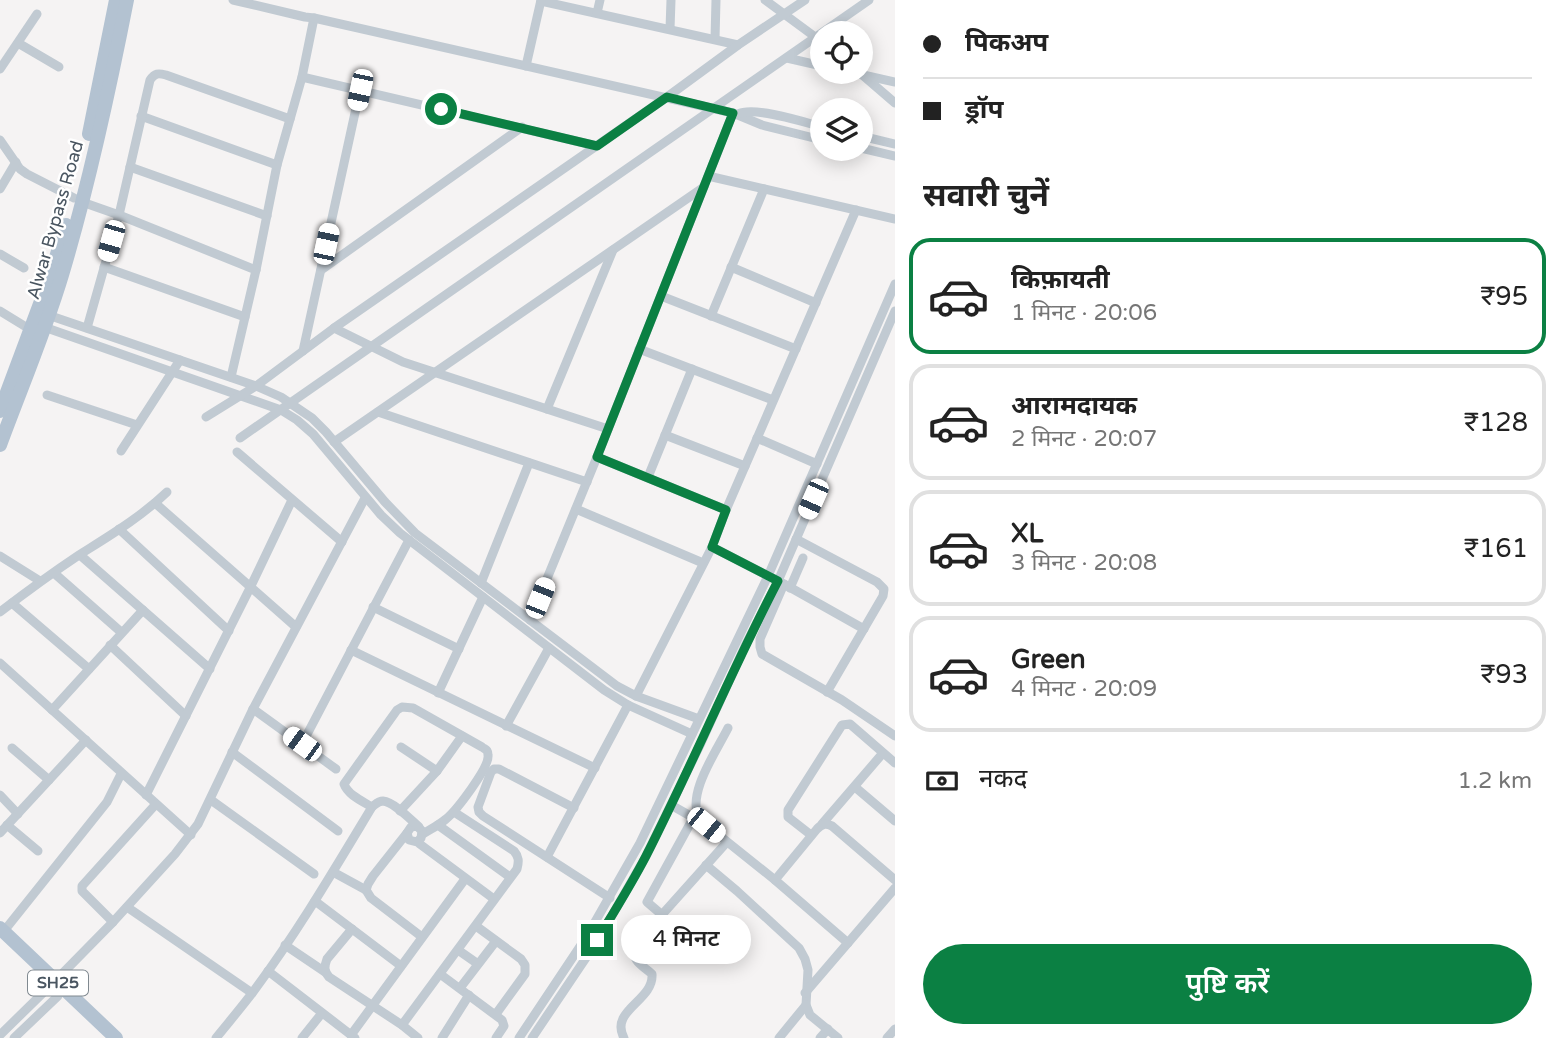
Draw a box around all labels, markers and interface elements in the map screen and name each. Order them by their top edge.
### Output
map controls [810,21,873,161]
button: locate [810,21,873,84]
text: पिकअप [965,27,1048,58]
car [346,67,375,113]
route start [425,93,457,125]
text: ड्रॉप [965,94,1003,125]
button: layers [810,98,873,161]
street label: Alwar Bypass Road [22,138,88,302]
text: सवारी चुनें [923,177,1049,215]
car [96,218,127,264]
car [312,221,341,267]
text: किफ़ायती [1011,264,1110,295]
icon: car [927,265,990,328]
text: ₹95 [1480,281,1528,312]
text: 1 मिनट · 20:06 [1011,299,1157,327]
text: आरामदायक [1011,390,1137,421]
icon: car [927,391,990,454]
text: ₹128 [1464,407,1528,438]
text: 2 मिनट · 20:07 [1011,425,1157,453]
car [795,476,832,522]
icon: car [927,517,990,580]
text: XL [1011,518,1043,549]
text: ₹161 [1464,533,1528,564]
text: 3 मिनट · 20:08 [1011,549,1157,577]
car [523,575,558,621]
icon: car [927,643,990,706]
text: Green [1011,644,1086,675]
text: ₹93 [1480,659,1528,690]
text: 4 मिनट · 20:09 [1011,675,1157,703]
car [279,723,326,765]
icon: cash [923,762,961,800]
text: नकद [979,763,1027,794]
text: 1.2 km [1458,767,1532,795]
car [684,804,729,846]
callout: 4 मिनट [622,916,751,964]
route end [581,924,613,956]
text: 4 मिनट [652,925,720,953]
button: पुष्टि करें [923,944,1532,1024]
road number: SH25 [28,970,88,995]

